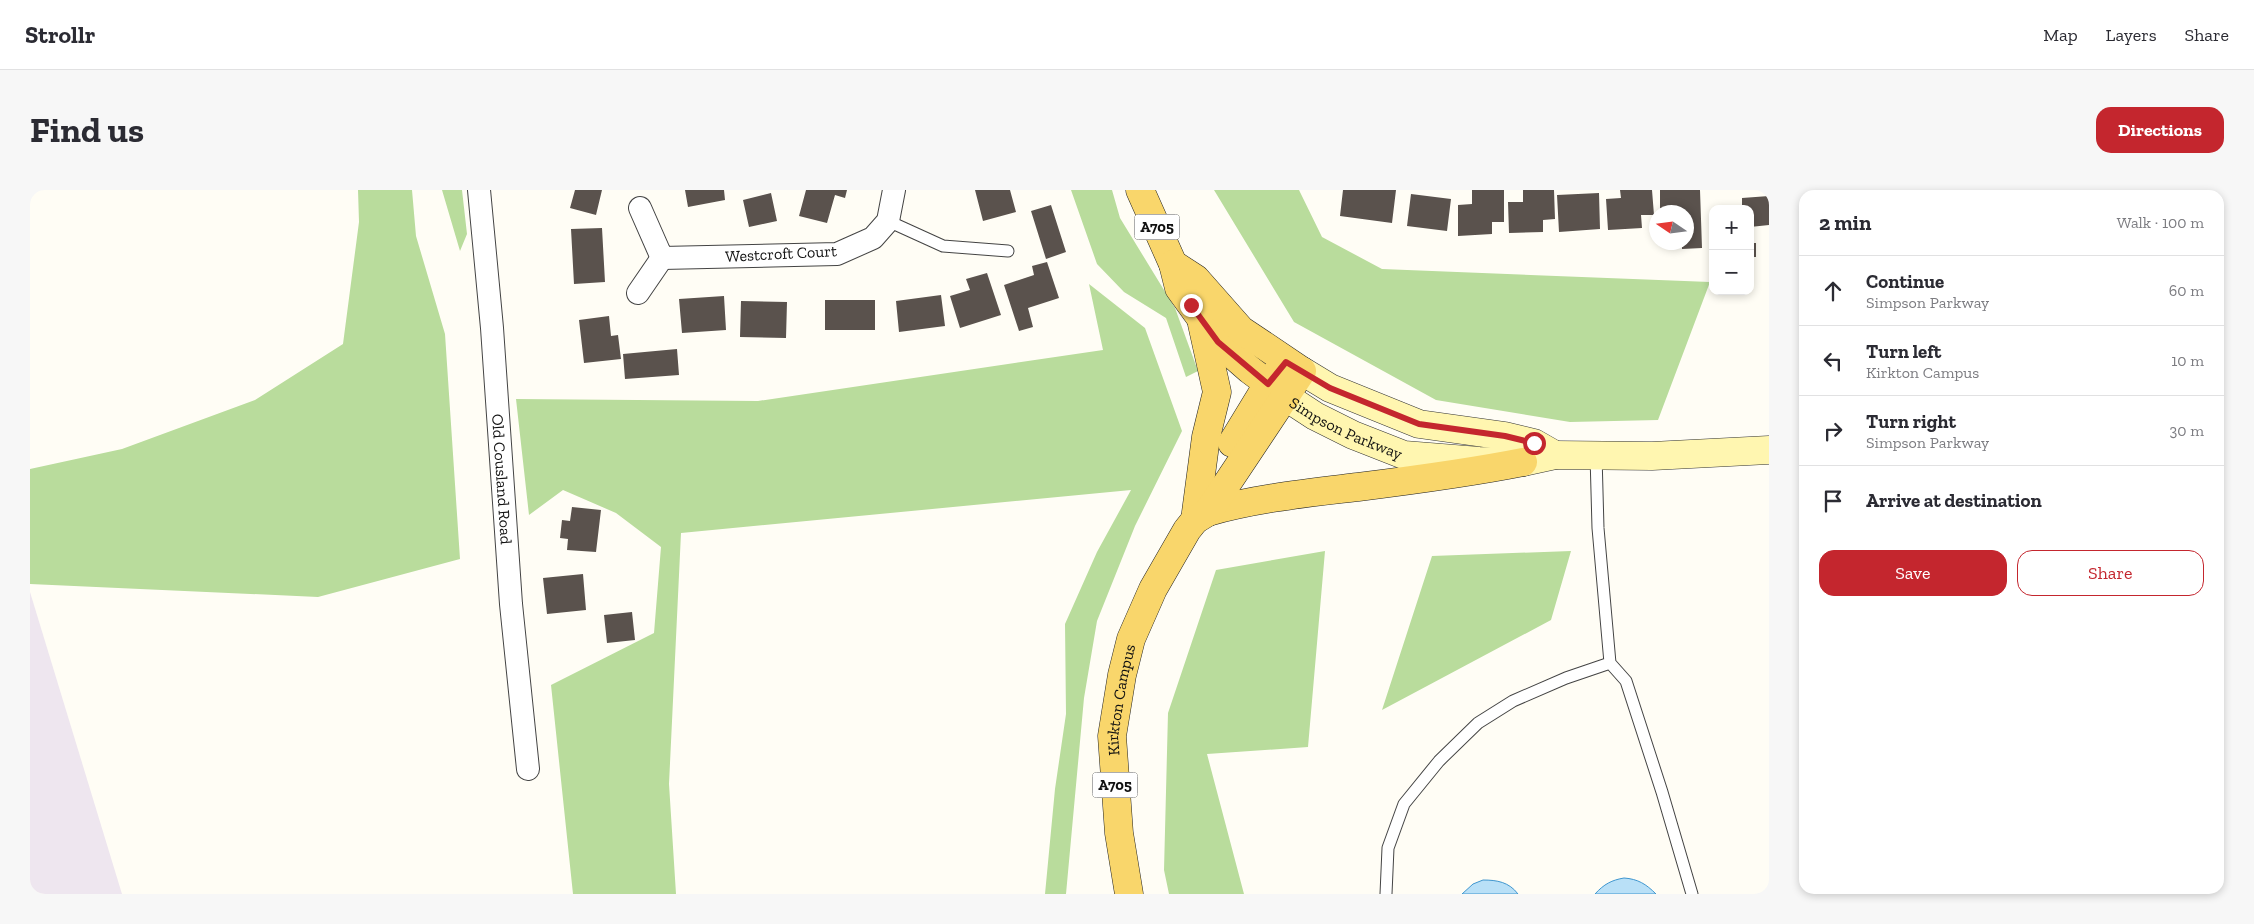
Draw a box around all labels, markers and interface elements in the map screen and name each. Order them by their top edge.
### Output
text: Strollr [25,20,95,49]
text: Map [2043,24,2078,46]
text: Layers [2106,24,2157,46]
text: Share [2185,24,2229,46]
button: Directions [2096,107,2224,153]
text: Find us [30,109,144,151]
north arrow [1649,205,1694,250]
map controls [1709,205,1754,295]
button: + [1709,205,1754,250]
text: 2 min [1819,210,1871,235]
text: Walk · 100 m [2117,213,2204,232]
road number: A705 [1134,214,1180,240]
street label: Westcroft Court [725,241,837,266]
button: − [1709,250,1754,295]
text: Continue [1866,270,1944,293]
icon: ahead [1819,277,1847,305]
text: 60 m [2169,281,2204,300]
text: Simpson Parkway [1866,293,1989,312]
route end [1180,294,1203,317]
text: Turn left [1866,340,1941,363]
icon: left [1819,347,1847,375]
text: 10 m [2171,351,2204,370]
text: Kirkton Campus [1866,363,1979,382]
street label: Simpson Parkway [1286,393,1406,464]
text: Turn right [1866,410,1956,433]
street label: Old Cousland Road [488,413,516,545]
icon: right [1819,417,1847,445]
text: 30 m [2170,421,2204,440]
route start [1523,432,1546,455]
text: Simpson Parkway [1866,433,1989,452]
icon: arrive [1819,487,1847,515]
text: Arrive at destination [1866,489,2042,512]
button: Save [1819,550,2007,596]
button: Share [2017,550,2204,596]
street label: Kirkton Campus [1103,642,1139,756]
road number: A705 [1092,772,1138,798]

